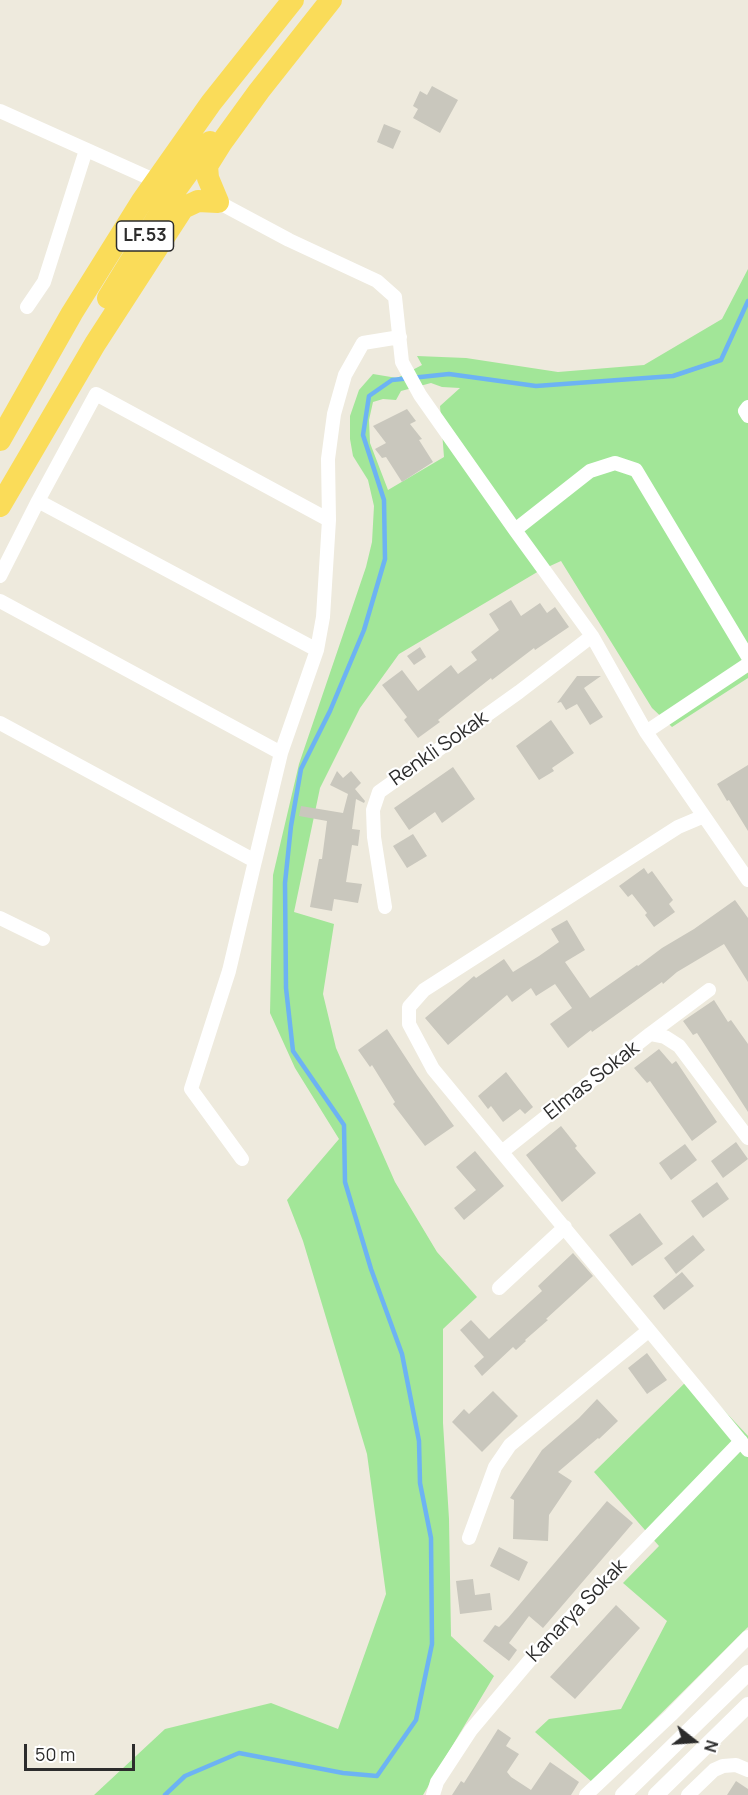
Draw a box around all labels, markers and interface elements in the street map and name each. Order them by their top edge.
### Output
road number: LF.53 [116,221,174,251]
street label: Renkli Sokak [385,706,493,792]
street label: Elmas Sokak [540,1037,644,1125]
street label: Kanarya Sokak [522,1555,632,1667]
north arrow [664,1711,724,1771]
scale bar [27,1732,138,1770]
text: N [699,1738,723,1755]
text: 50 m [35,1742,75,1766]

